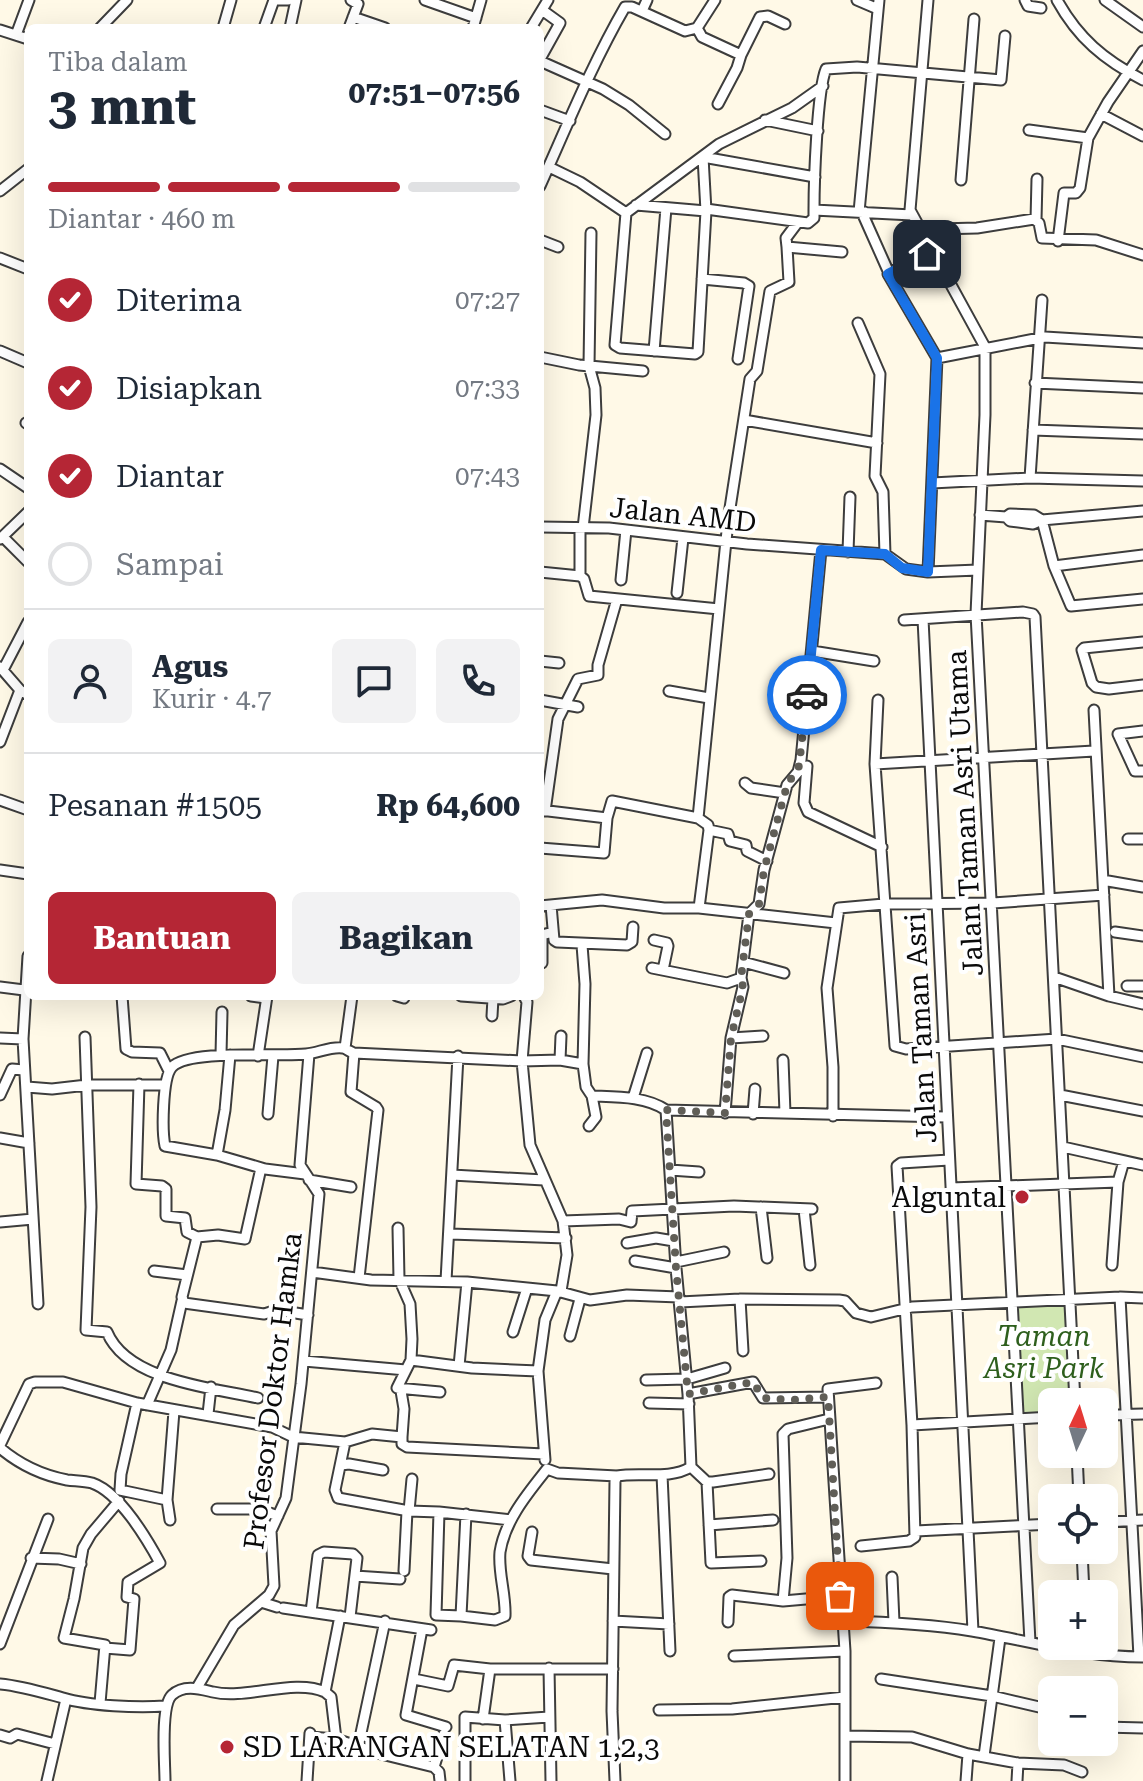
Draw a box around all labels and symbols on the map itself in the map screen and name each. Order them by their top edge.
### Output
pin [893,220,961,288]
street label: Jalan AMD [608,491,758,539]
street label: Jalan Taman Asri Utama [940,649,990,977]
courier [767,655,847,735]
street label: Jalan Taman Asri [898,912,944,1144]
place label: Alguntal [892,1181,1006,1214]
marker: Alguntal [1013,1188,1031,1206]
street label: Profesor Doktor Hamka [237,1231,309,1551]
park label: Taman Asri Park [982,1320,1105,1385]
north arrow [1038,1388,1118,1468]
pin [806,1562,874,1630]
place label: SD LARANGAN SELATAN 1,2,3 [243,1731,660,1764]
marker: SD LARANGAN SELATAN 1,2,3 [218,1738,236,1756]

